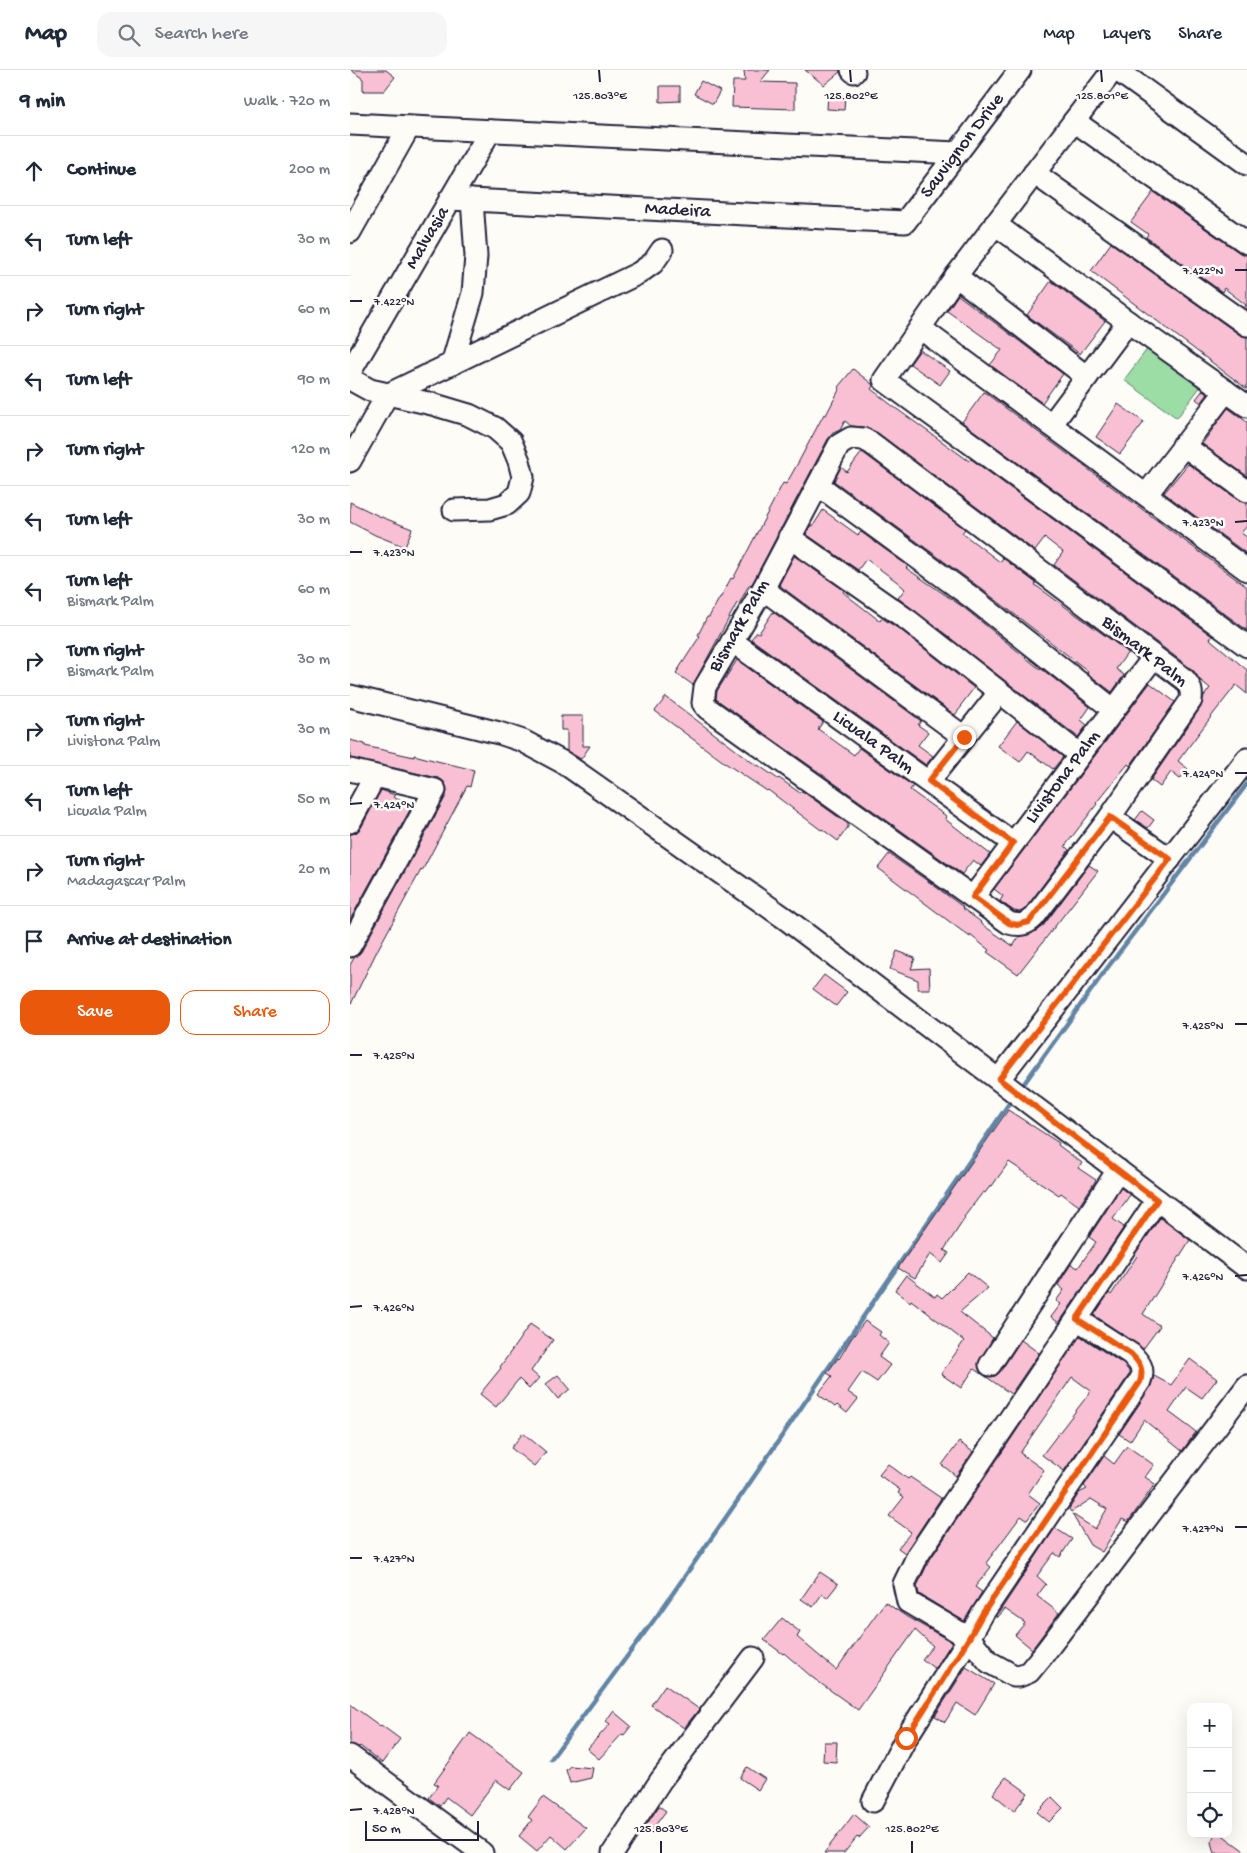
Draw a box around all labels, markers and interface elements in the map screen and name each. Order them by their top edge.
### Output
search box [97,12,447,57]
text: Map [25,20,67,49]
icon: search [115,21,143,49]
text: Search here [155,23,248,46]
text: Map [1043,24,1075,45]
text: Layers [1103,24,1150,45]
text: Share [1178,24,1222,45]
street label: Sauvignon Drive [916,89,1010,203]
text: 9 min [20,90,65,115]
text: 125.803°E [572,90,627,104]
text: 125.802°E [824,90,878,104]
text: 125.801°E [1075,90,1128,104]
text: Walk · 720 m [244,93,330,112]
icon: ahead [20,157,48,185]
text: Continue [67,159,136,182]
text: 200 m [289,161,330,180]
street label: Madeira [644,197,713,224]
street label: Malvasia [401,201,456,273]
icon: left [20,227,48,255]
text: Turn left [67,229,131,252]
text: 30 m [297,231,330,250]
text: 7.422°N [1182,265,1224,279]
text: 7.422°N [373,296,415,310]
icon: right [20,297,48,325]
text: Turn right [67,299,143,322]
text: 60 m [298,301,330,320]
icon: left [20,367,48,395]
text: Turn left [67,369,131,392]
text: 90 m [298,371,330,390]
icon: right [20,437,48,465]
text: Turn right [67,439,143,462]
text: 120 m [291,441,330,460]
icon: left [20,507,48,535]
text: Turn left [67,509,131,532]
text: 30 m [297,511,330,530]
text: 7.423°N [1181,517,1224,531]
text: 7.423°N [372,547,415,561]
text: Turn left [67,570,131,593]
street label: Bismark Palm [704,575,776,677]
icon: left [20,577,48,605]
text: 60 m [298,581,330,600]
text: Bismark Palm [67,593,154,612]
street label: Bismark Palm [1095,611,1192,693]
text: Turn right [67,640,143,663]
icon: right [20,647,48,675]
text: 30 m [297,651,330,670]
text: Bismark Palm [67,663,154,682]
street label: Licuala Palm [828,705,919,780]
text: Turn right [67,710,143,733]
icon: right [20,717,48,745]
text: 30 m [297,721,330,740]
street label: Livistona Palm [1021,725,1106,828]
route end [953,726,976,749]
text: Livistona Palm [67,733,160,752]
text: 7.424°N [1182,768,1223,782]
text: Turn left [67,780,131,803]
icon: left [20,787,48,815]
text: 50 m [297,791,330,810]
text: 7.424°N [373,799,414,813]
text: Licuala Palm [67,803,147,822]
text: Turn right [67,850,143,873]
icon: right [20,857,48,885]
text: 20 m [298,861,330,880]
text: Madagascar Palm [67,873,185,892]
icon: arrive [20,927,48,955]
text: Arrive at destination [67,929,231,952]
button: Save [20,990,170,1035]
button: Share [180,990,330,1035]
text: 7.425°N [1181,1020,1224,1034]
text: 7.425°N [372,1050,415,1064]
text: 7.426°N [1182,1271,1224,1285]
text: 7.426°N [373,1302,415,1316]
text: 7.427°N [1181,1523,1224,1537]
text: 7.427°N [372,1553,415,1567]
map controls [1187,1703,1232,1838]
button: + [1187,1703,1232,1748]
route start [895,1727,918,1750]
button: − [1187,1748,1232,1793]
button: locate [1187,1793,1232,1838]
text: 7.428°N [372,1805,415,1819]
scale bar [365,1818,479,1841]
text: 50 m [372,1821,401,1838]
text: 125.803°E [633,1823,688,1837]
text: 125.802°E [885,1823,939,1837]

